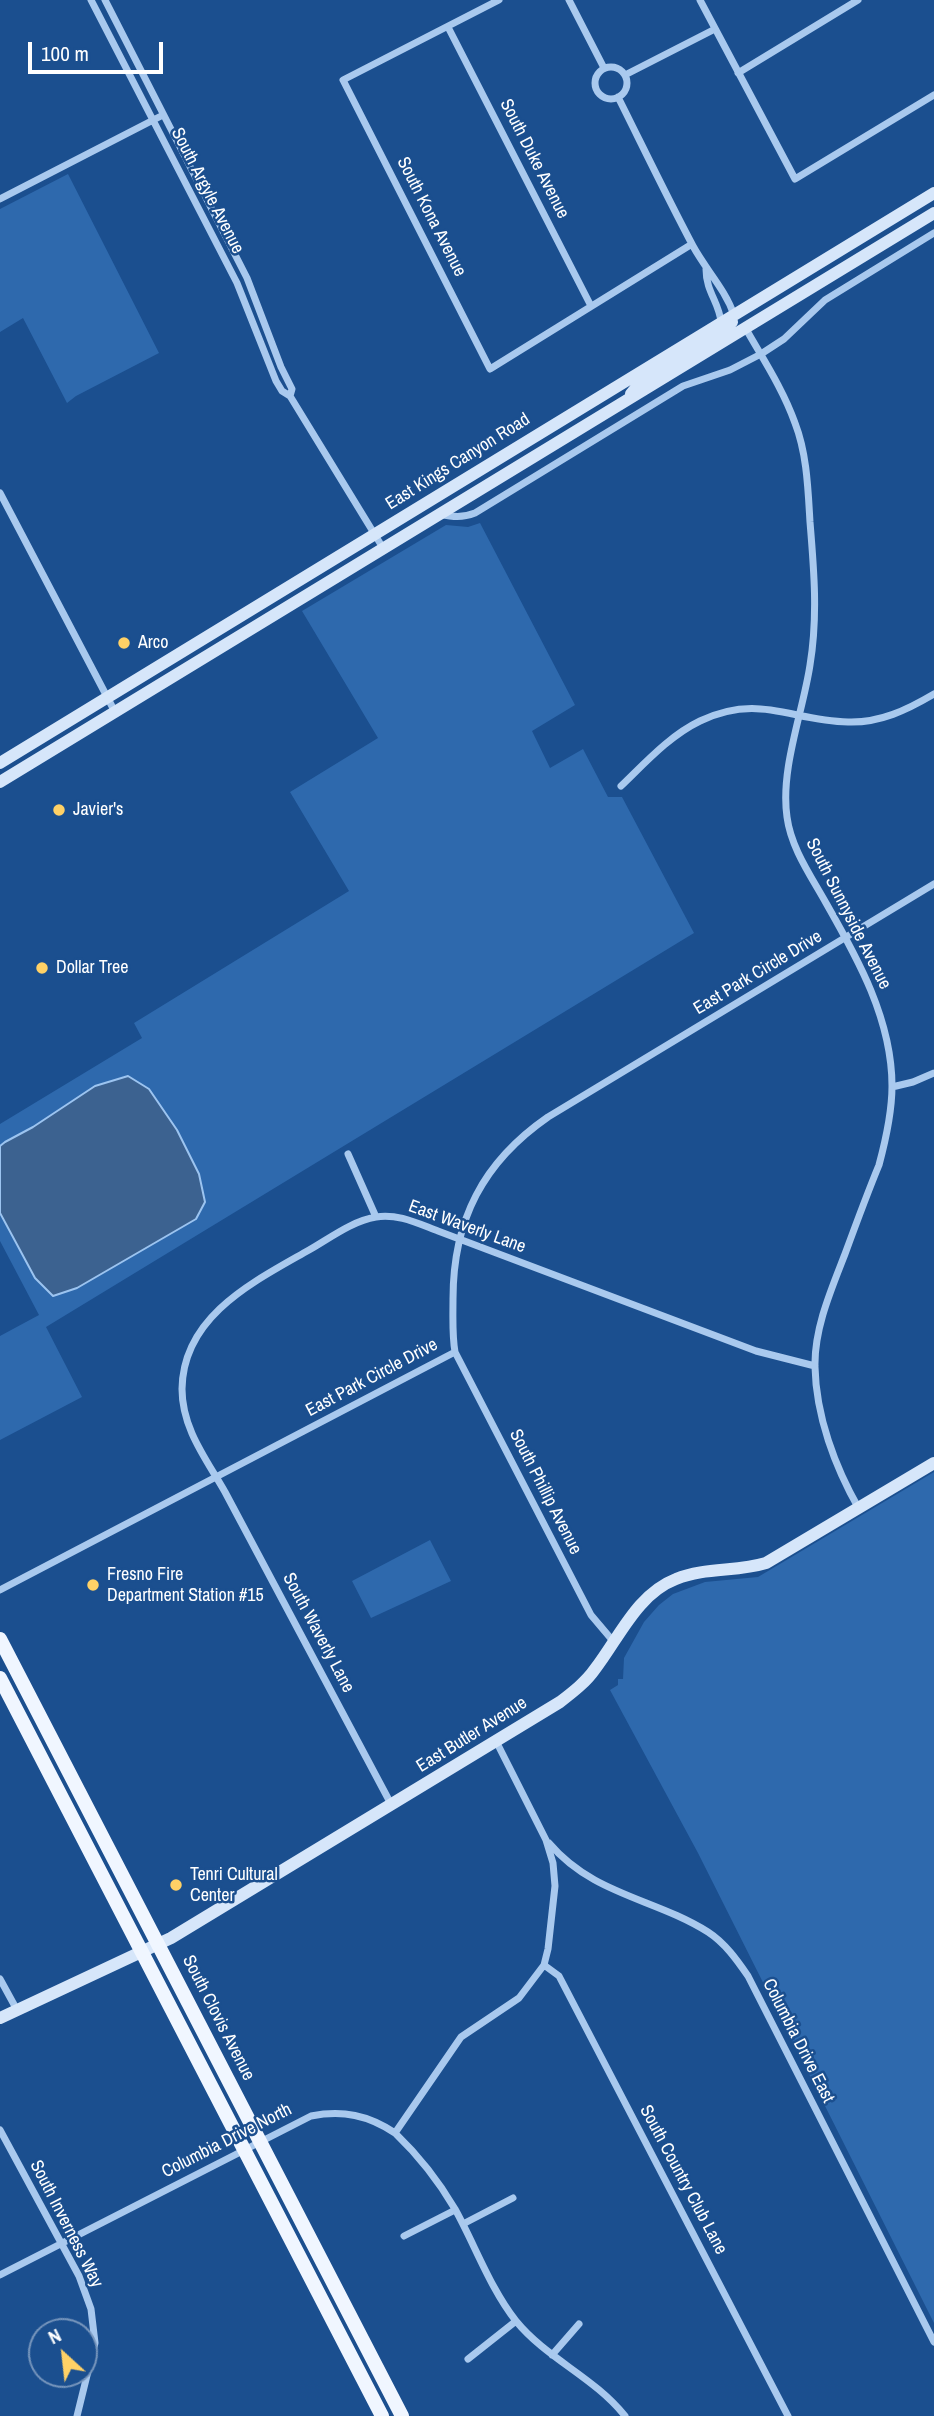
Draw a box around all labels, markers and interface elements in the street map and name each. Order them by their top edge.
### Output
scale bar [32,28,166,72]
text: 100 m [41,39,89,68]
street label: South Duke Avenue [495,96,573,222]
street label: South Argyle Avenue [166,124,248,258]
street label: South Kona Avenue [392,154,470,280]
street label: East Kings Canyon Road [382,409,534,515]
place label: Arco [138,632,168,654]
marker: Arco [116,635,132,651]
place label: Javier's [73,799,123,821]
marker: Javier's [51,802,67,818]
street label: South Sunnyside Avenue [801,835,895,993]
street label: East Park Circle Drive [690,926,826,1020]
place label: Dollar Tree [56,957,128,979]
marker: Dollar Tree [34,960,50,976]
street label: East Waverly Lane [405,1196,529,1258]
street label: East Park Circle Drive [302,1334,442,1422]
street label: South Phillip Avenue [504,1426,586,1558]
place label: Fresno Fire Department Station #15 [107,1564,264,1606]
street label: South Waverly Lane [277,1569,359,1697]
marker: Fresno Fire Department Station #15 [85,1577,101,1593]
street label: East Butler Avenue [413,1692,531,1778]
place label: Tenri Cultural Center [190,1864,278,1906]
marker: Tenri Cultural Center [168,1877,184,1893]
street label: South Clovis Avenue [177,1952,259,2084]
street label: Columbia Drive East [757,1975,839,2107]
street label: Columbia Drive North [159,2099,295,2183]
street label: South Country Club Lane [635,2102,731,2258]
street label: South Inverness Way [25,2157,107,2291]
north arrow [28,2318,98,2388]
text: N [43,2322,65,2350]

